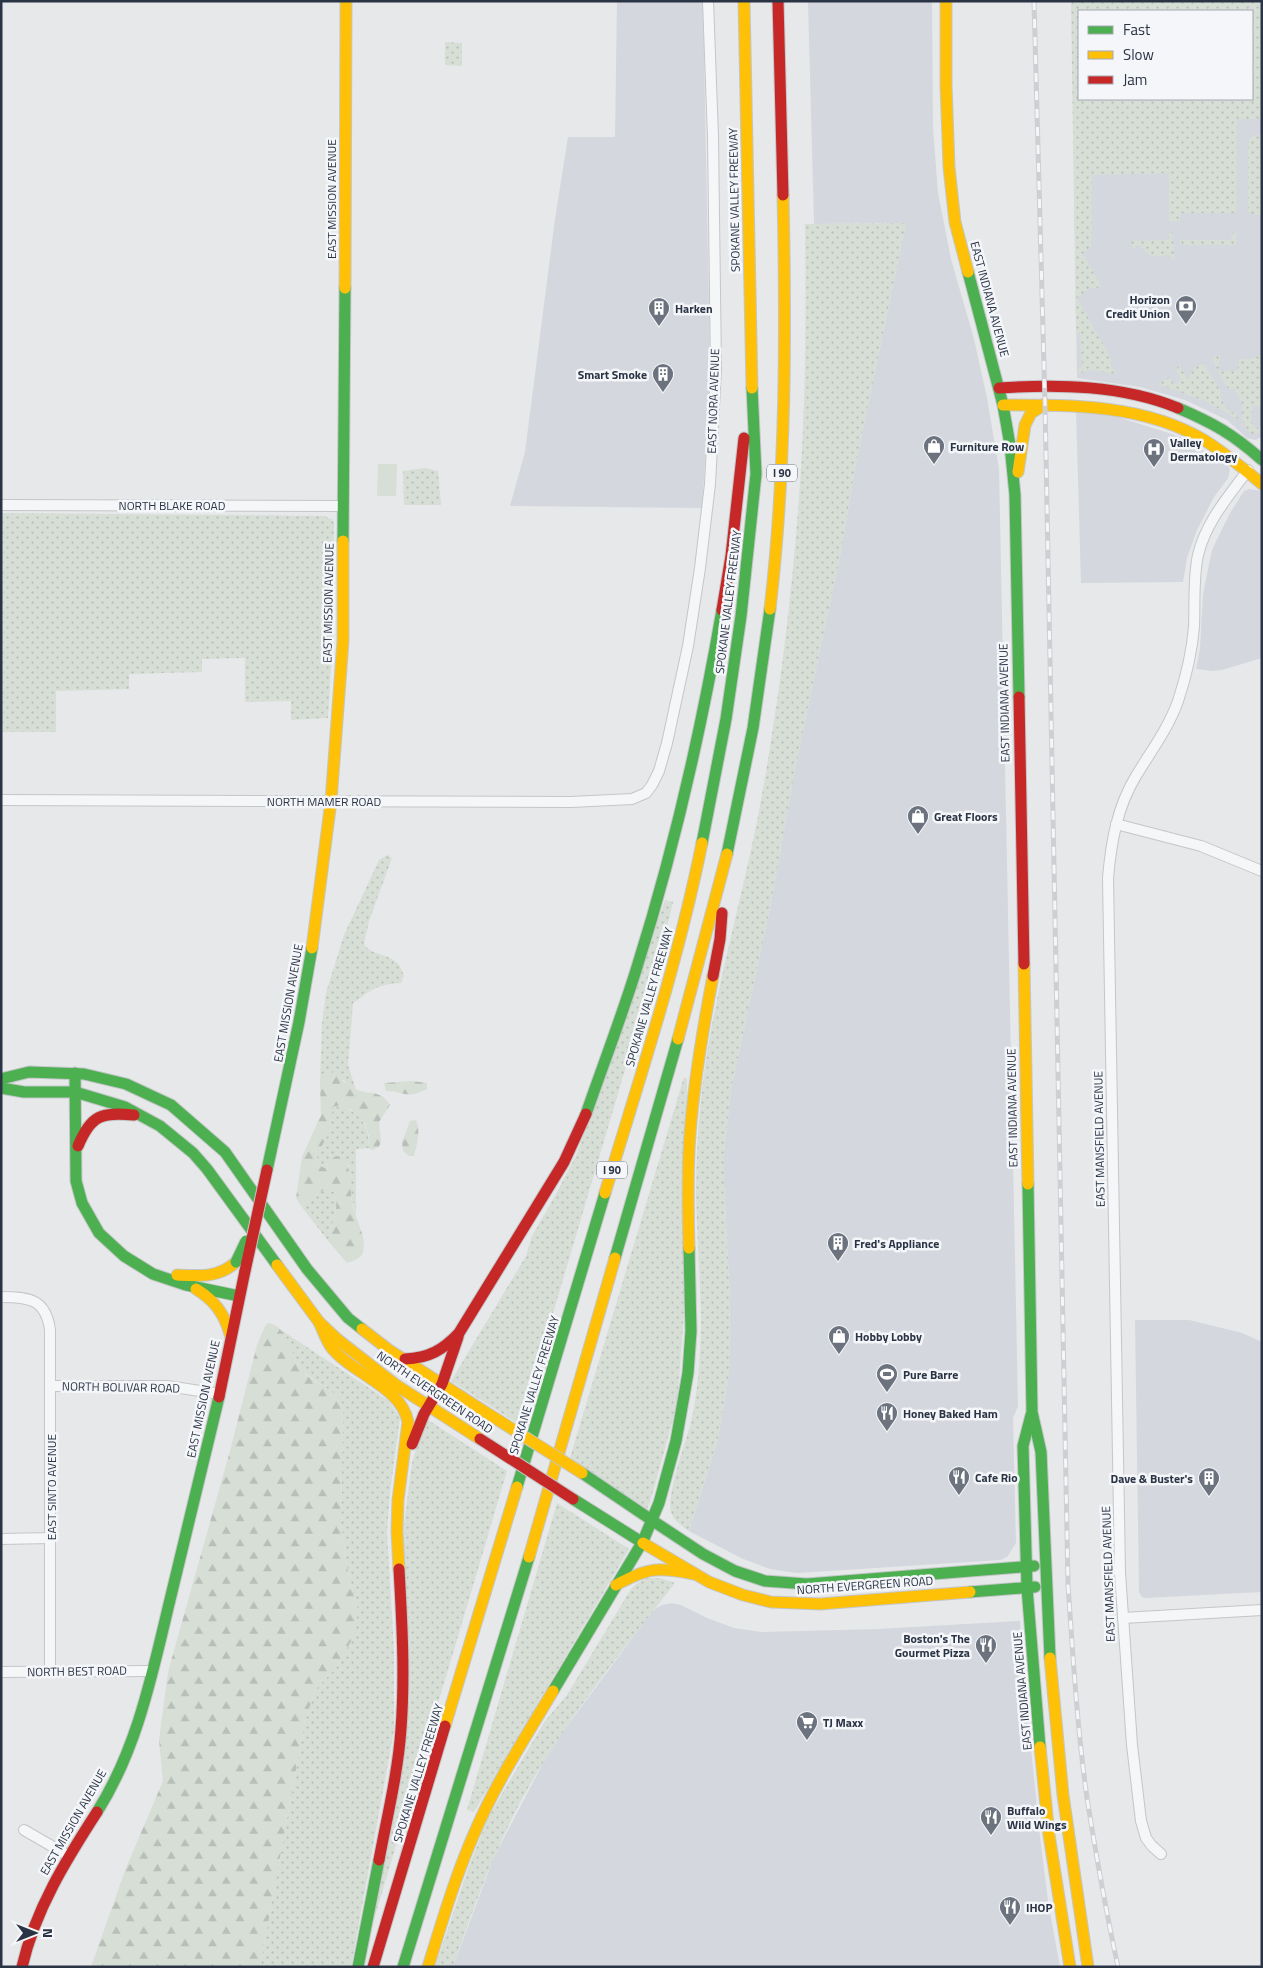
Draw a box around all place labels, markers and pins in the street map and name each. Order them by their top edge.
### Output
place label: Horizon Credit Union [1106,290,1170,323]
bank icon: Horizon Credit Union [1174,294,1198,325]
building icon: Harken [647,296,671,327]
place label: Harken [675,299,713,318]
building icon: Smart Smoke [651,362,675,393]
place label: Smart Smoke [578,365,647,384]
place label: Valley Dermatology [1170,433,1237,466]
shop icon: Furniture Row [922,434,946,465]
place label: Furniture Row [950,437,1024,456]
hospital icon: Valley Dermatology [1142,437,1166,468]
shop icon: Great Floors [906,804,930,835]
place label: Great Floors [934,807,998,826]
building icon: Fred's Appliance [826,1231,850,1262]
place label: Fred's Appliance [854,1234,939,1253]
shop icon: Hobby Lobby [827,1324,851,1355]
place label: Hobby Lobby [855,1327,922,1346]
sports icon: Pure Barre [875,1362,899,1393]
place label: Pure Barre [903,1365,958,1384]
restaurant icon: Honey Baked Ham [875,1401,899,1432]
place label: Honey Baked Ham [903,1404,998,1423]
restaurant icon: Cafe Rio [947,1465,971,1496]
building icon: Dave & Buster's [1197,1466,1221,1497]
place label: Cafe Rio [975,1468,1018,1487]
place label: Dave & Buster's [1110,1469,1193,1488]
place label: Boston's The Gourmet Pizza [895,1629,970,1662]
restaurant icon: Boston's The Gourmet Pizza [974,1633,998,1664]
supermarket icon: TJ Maxx [795,1710,819,1741]
place label: TJ Maxx [823,1713,864,1732]
place label: Buffalo Wild Wings [1007,1801,1067,1834]
restaurant icon: Buffalo Wild Wings [979,1805,1003,1836]
restaurant icon: IHOP [998,1895,1022,1926]
place label: IHOP [1026,1898,1052,1917]

